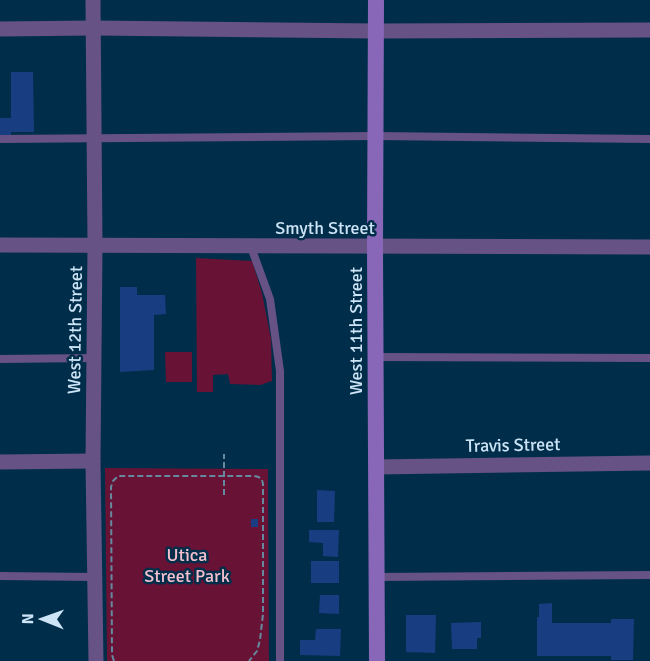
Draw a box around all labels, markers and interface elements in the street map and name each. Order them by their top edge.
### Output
street label: Smyth Street [275,217,375,239]
street label: West 12th Street [63,266,87,394]
street label: West 11th Street [345,267,367,395]
street label: Travis Street [465,433,561,457]
park label: Utica Street Park [144,544,230,587]
north arrow [12,589,72,649]
text: N [18,613,38,624]

